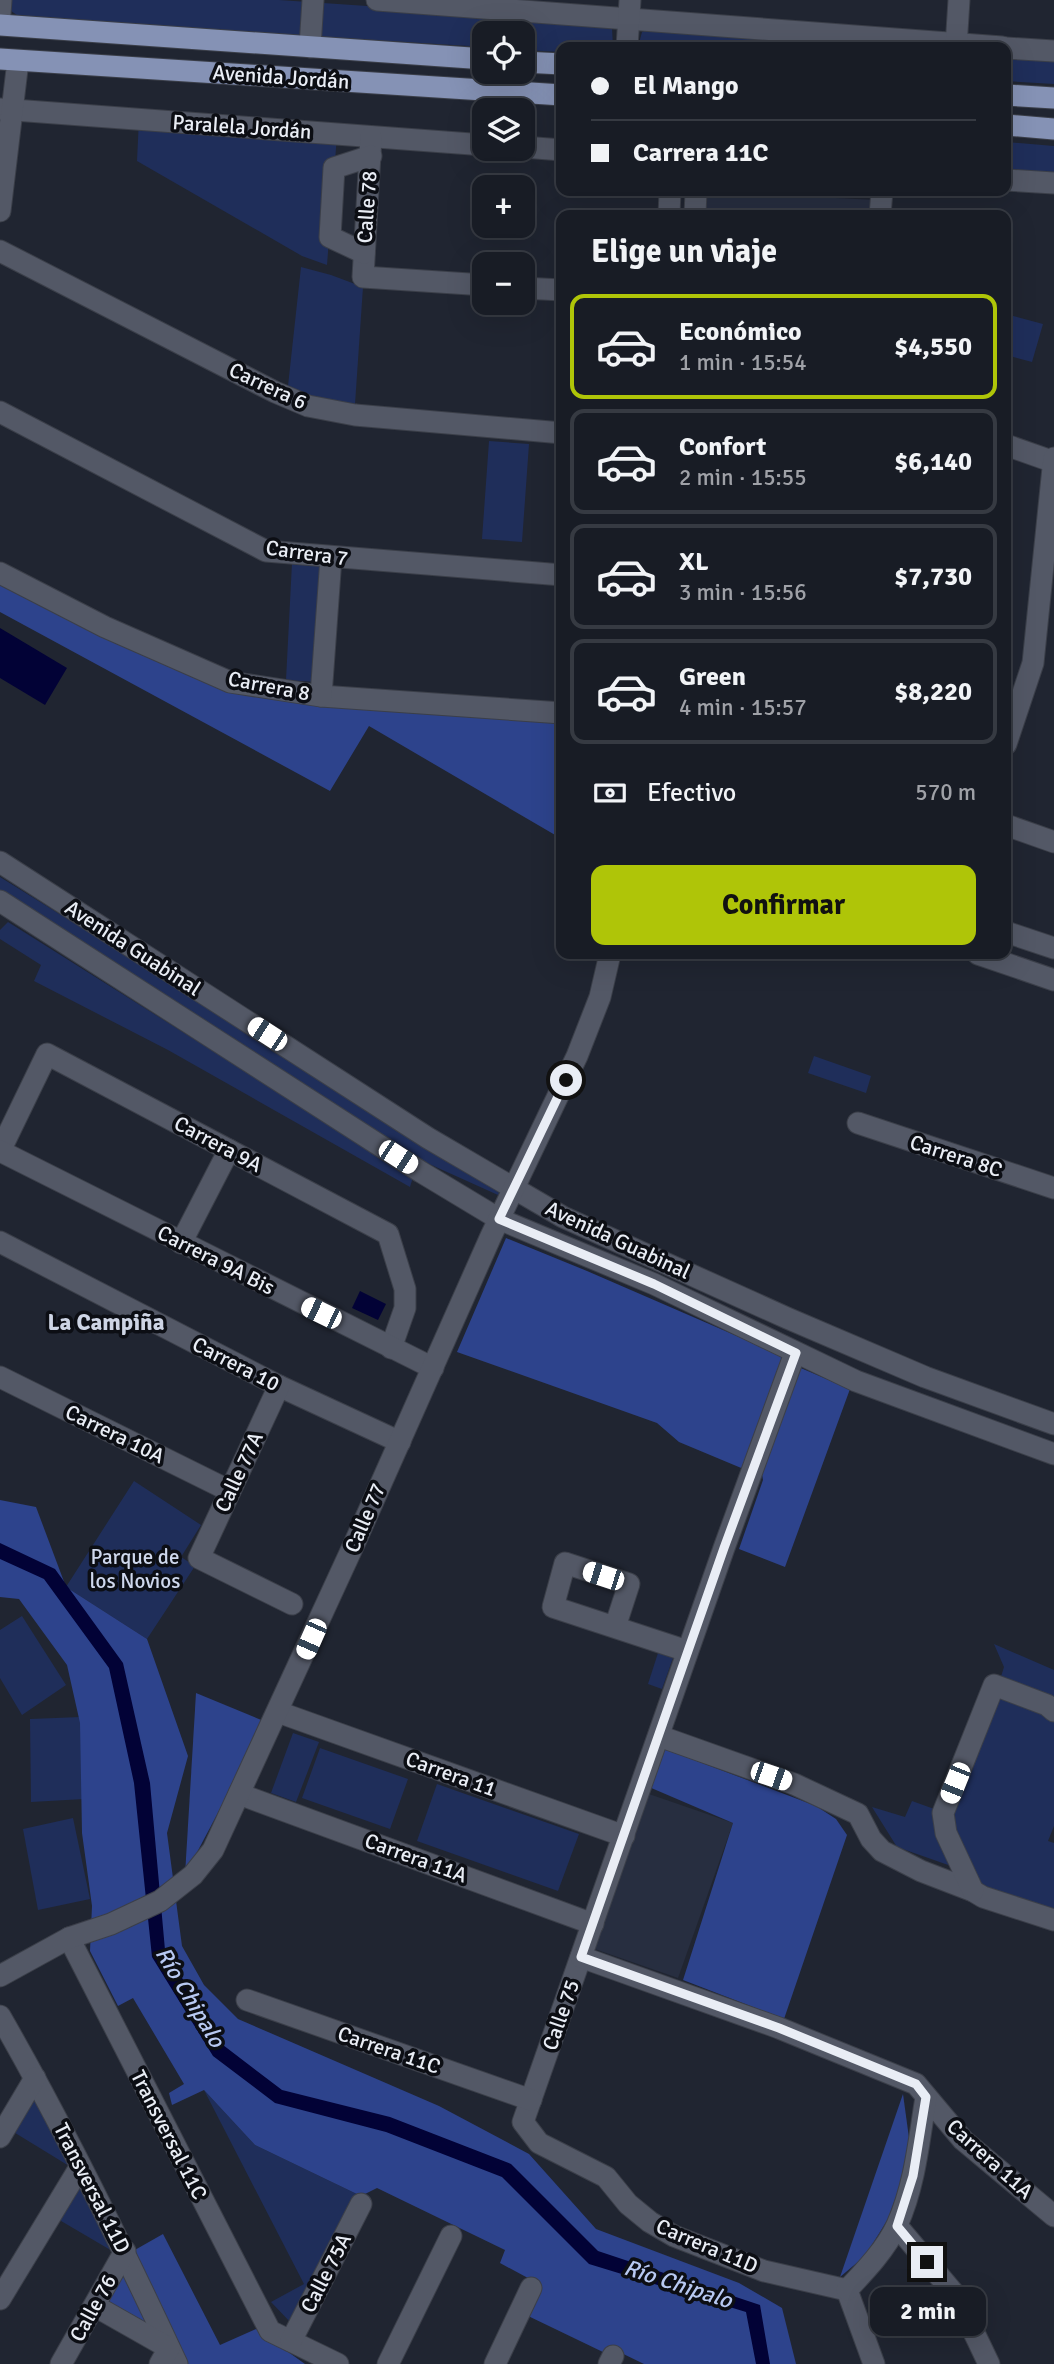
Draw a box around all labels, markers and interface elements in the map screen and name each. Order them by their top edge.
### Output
map controls [472,21,535,315]
button: locate [472,21,535,84]
street label: Avenida Jordán [212,59,350,95]
text: El Mango [633,70,739,102]
button: layers [472,98,535,161]
street label: Paralela Jordán [172,109,312,145]
text: Carrera 11C [633,137,768,169]
street label: Calle 78 [351,170,383,244]
button: + [472,175,535,238]
text: Elige un viaje [591,232,777,271]
button: − [472,252,535,315]
icon: car [595,315,658,378]
text: Económico [679,316,802,348]
text: $4,550 [894,331,972,363]
text: 1 min · 15:54 [679,348,807,377]
street label: Carrera 6 [225,357,311,415]
icon: car [595,430,658,493]
text: Confort [679,431,766,463]
text: $6,140 [894,446,972,478]
text: 2 min · 15:55 [679,463,807,492]
street label: Carrera 7 [264,534,350,572]
icon: car [595,545,658,608]
text: XL [679,546,709,578]
text: $7,730 [894,561,972,593]
text: 3 min · 15:56 [679,578,807,607]
icon: car [595,660,658,723]
text: Green [679,661,746,693]
street label: Carrera 8 [226,665,312,707]
text: $8,220 [894,676,972,708]
text: 4 min · 15:57 [679,693,807,722]
icon: cash [591,774,629,812]
text: Efectivo [647,777,736,809]
text: 570 m [915,778,976,807]
button: Confirmar [591,865,976,945]
street label: Avenida Guabinal [60,894,206,1002]
car [244,1014,291,1054]
route start [550,1064,582,1096]
street label: Carrera 9A [170,1110,267,1178]
street label: Carrera 8C [907,1129,1005,1183]
car [375,1137,422,1177]
street label: Avenida Guabinal [542,1195,694,1285]
street label: Carrera 9A Bis [153,1219,279,1301]
car [298,1294,345,1332]
district label: La Campiña [48,1308,165,1337]
street label: Carrera 10 [188,1331,284,1397]
street label: Carrera 10A [61,1399,169,1469]
street label: Calle 77A [209,1428,269,1516]
street label: Calle 77 [339,1479,391,1557]
park label: Parque de los Novios [90,1544,180,1594]
car [580,1560,627,1592]
car [293,1616,330,1662]
street label: Carrera 11 [402,1746,500,1802]
car [748,1759,795,1793]
car [938,1760,973,1806]
street label: Carrera 11A [361,1827,471,1889]
water label: Río Chipalo [149,1942,232,2053]
street label: Calle 75 [537,1976,585,2054]
street label: Carrera 11C [334,2020,444,2080]
street label: Transversal 11C [125,2066,213,2204]
street label: Carrera 11A [941,2113,1039,2205]
street label: Transversal 11D [48,2119,136,2257]
street label: Carrera 11D [652,2213,762,2279]
street label: Calle 75A [295,2229,357,2317]
route end [911,2246,943,2278]
water label: Río Chipalo [620,2253,737,2315]
street label: Calle 76 [64,2270,122,2346]
callout: 2 min [869,2286,985,2336]
text: 2 min [900,2297,956,2326]

